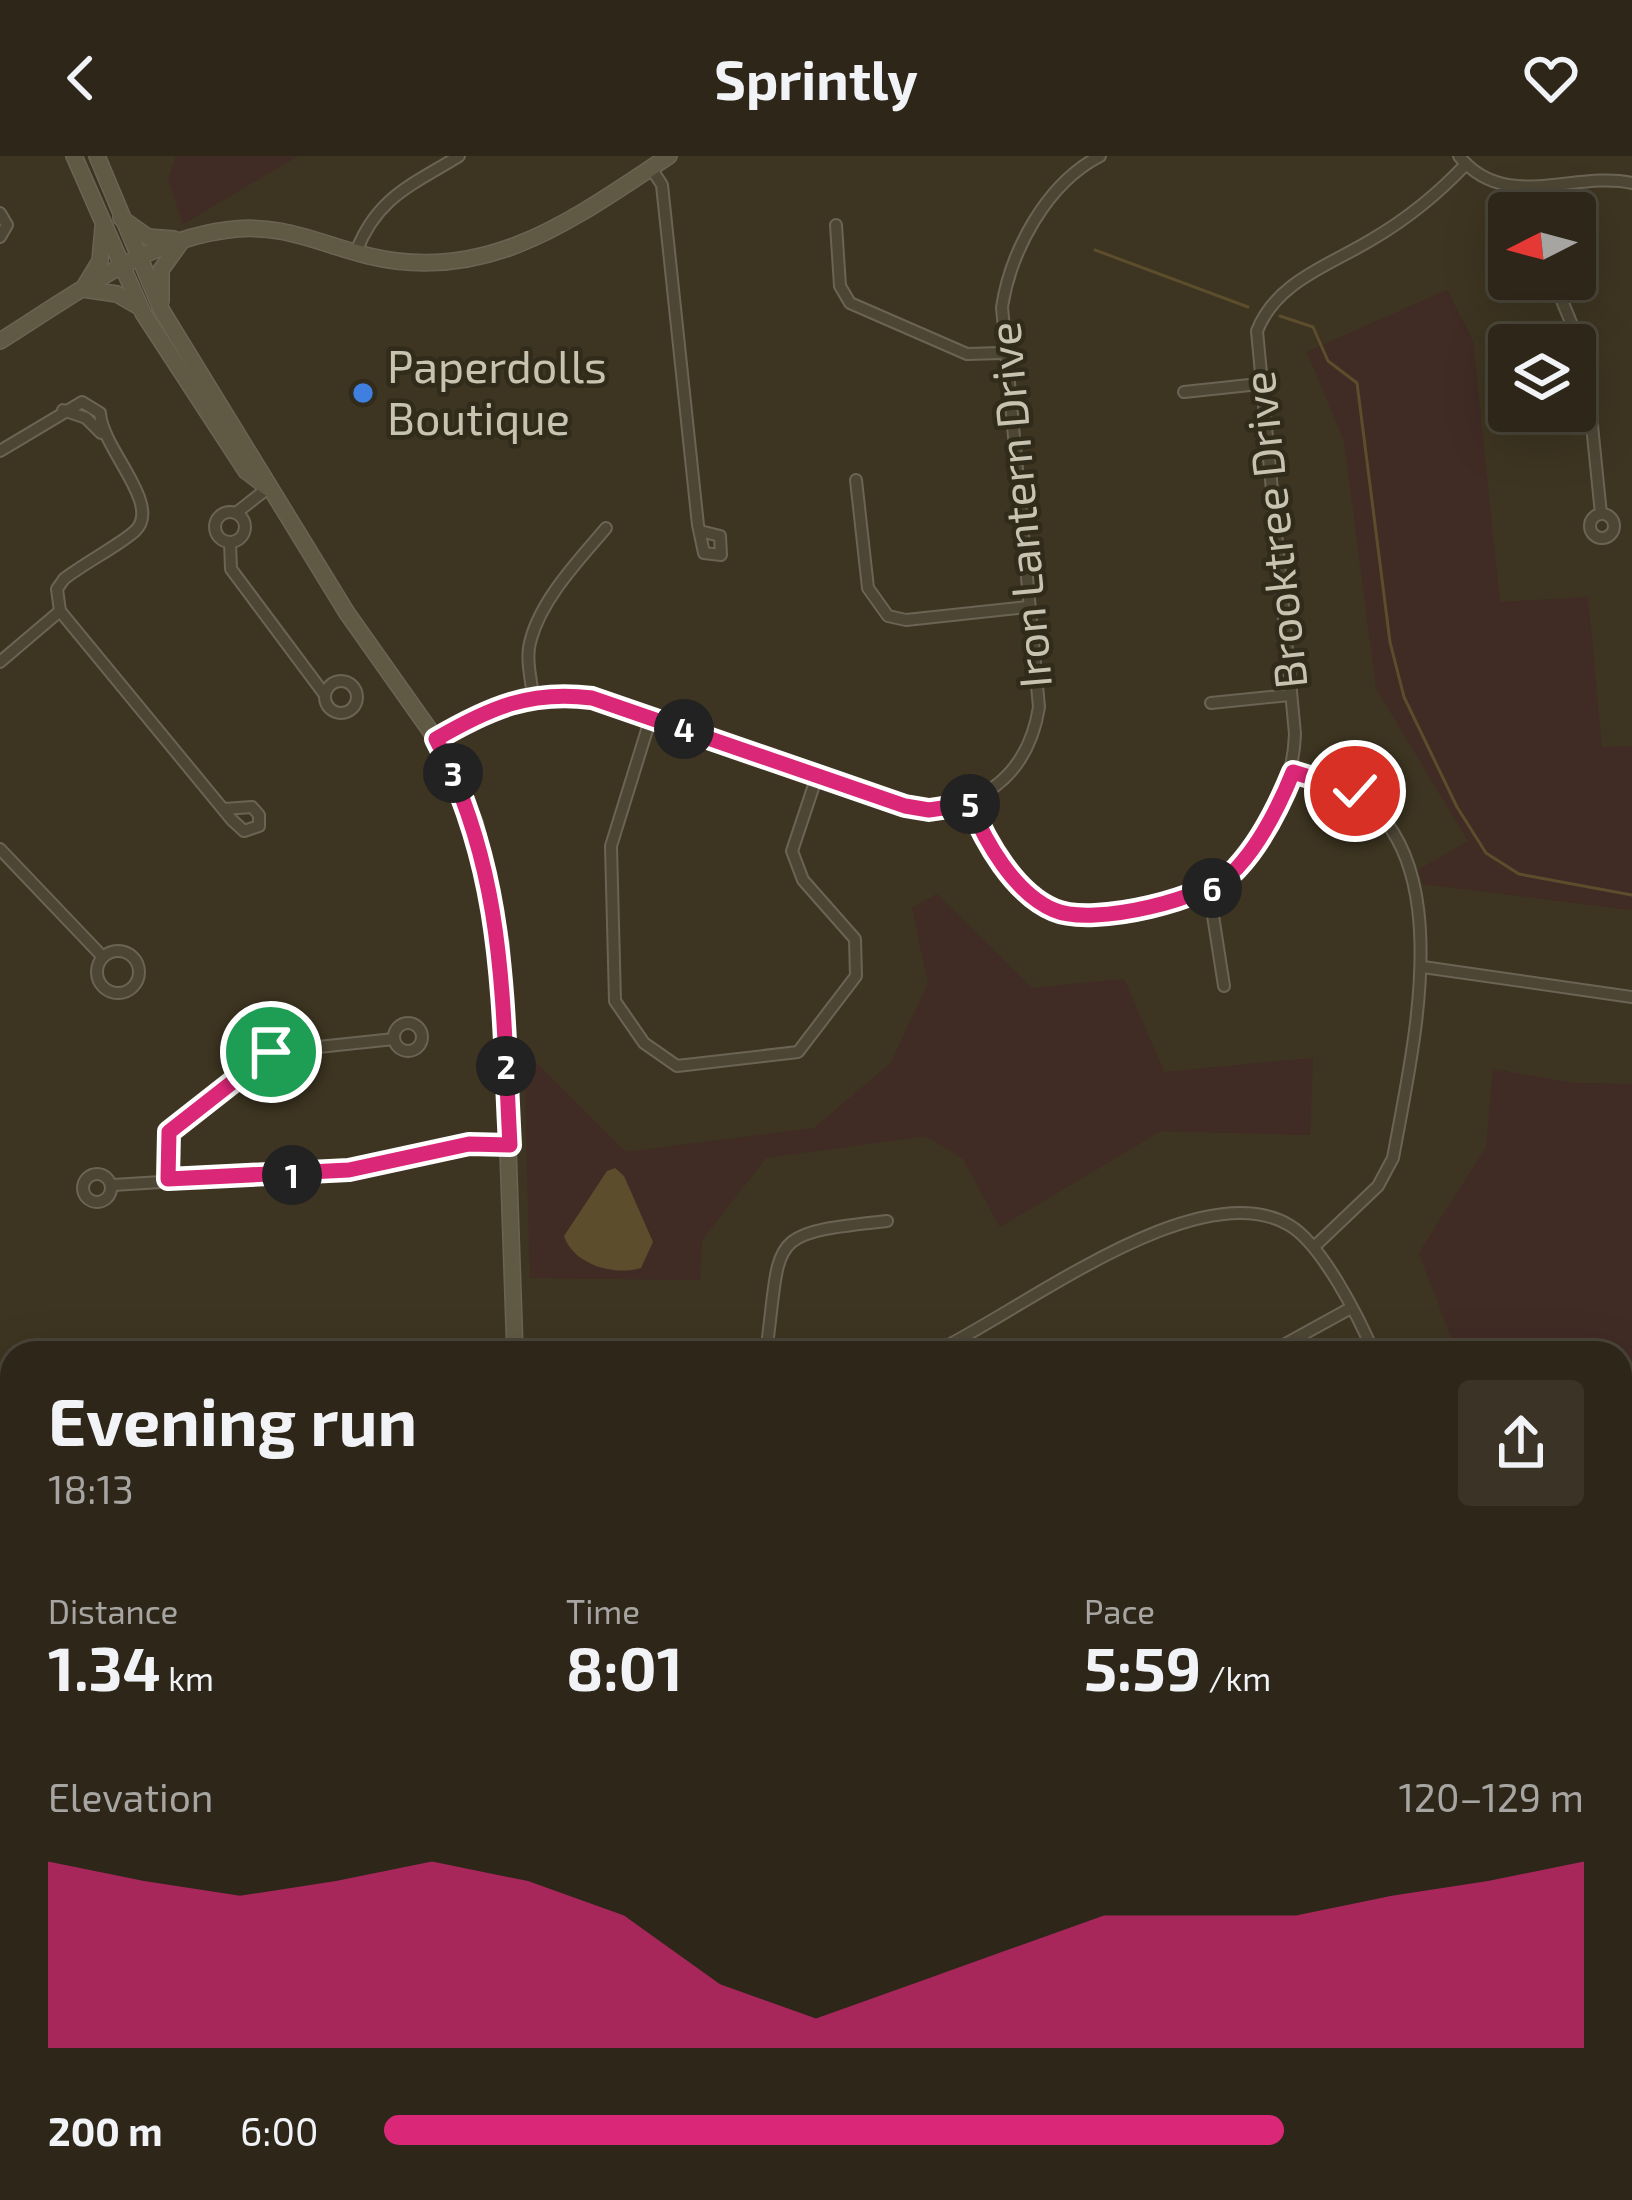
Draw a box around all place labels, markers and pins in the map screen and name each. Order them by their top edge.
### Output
place label: Paperdolls Boutique [387,338,607,444]
marker: Paperdolls Boutique [350,380,376,406]
pin: 4 [654,699,714,759]
pin [1304,740,1406,842]
pin: 3 [423,743,483,803]
pin: 5 [940,774,1000,834]
pin: 6 [1182,858,1242,918]
pin [220,1001,322,1103]
pin: 2 [476,1036,536,1096]
pin: 1 [262,1145,322,1205]

